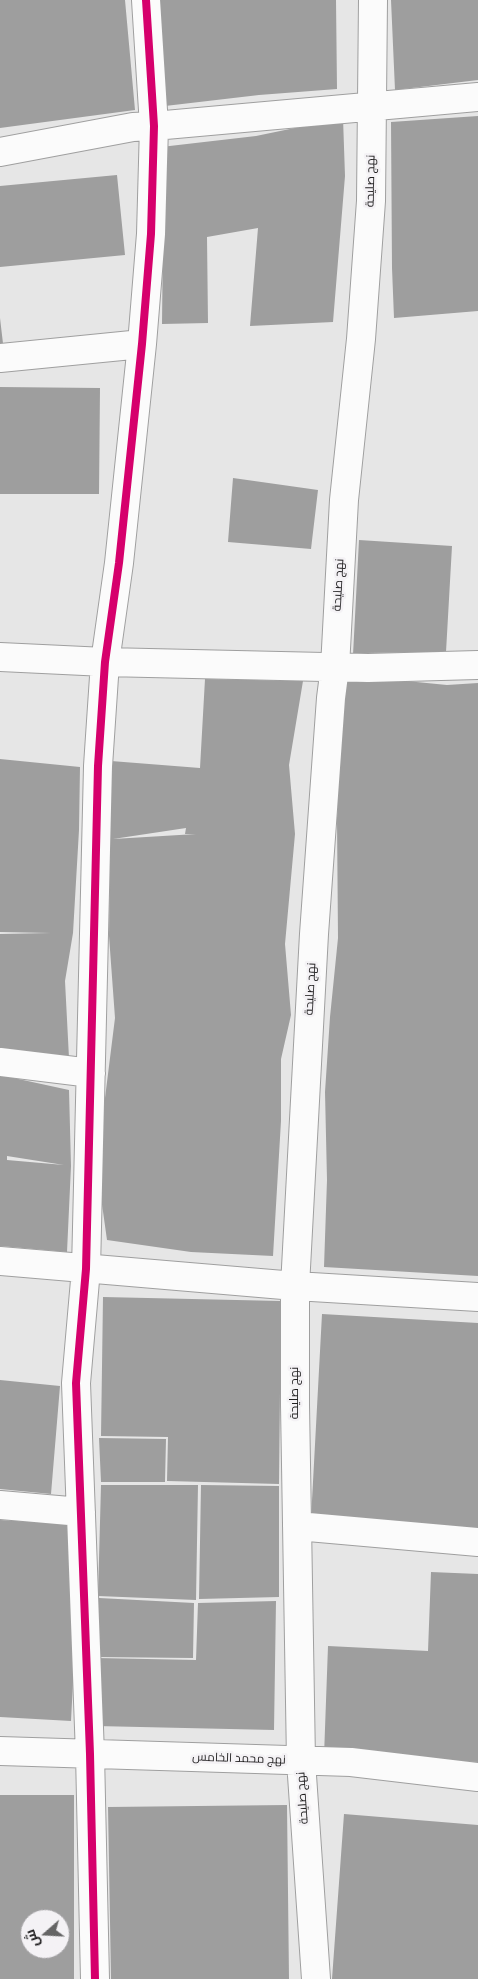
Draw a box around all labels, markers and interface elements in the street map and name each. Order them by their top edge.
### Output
street label: نهج صليحة [363,155,379,207]
street label: نهج صليحة [330,558,348,612]
street label: نهج صليحة [302,962,320,1016]
street label: نهج صليحة [288,1367,302,1419]
street label: نهج محمد الخامس [192,1750,286,1768]
street label: نهج صليحة [294,1771,312,1825]
north arrow [20,1909,70,1959]
text: ش [21,1927,42,1950]

